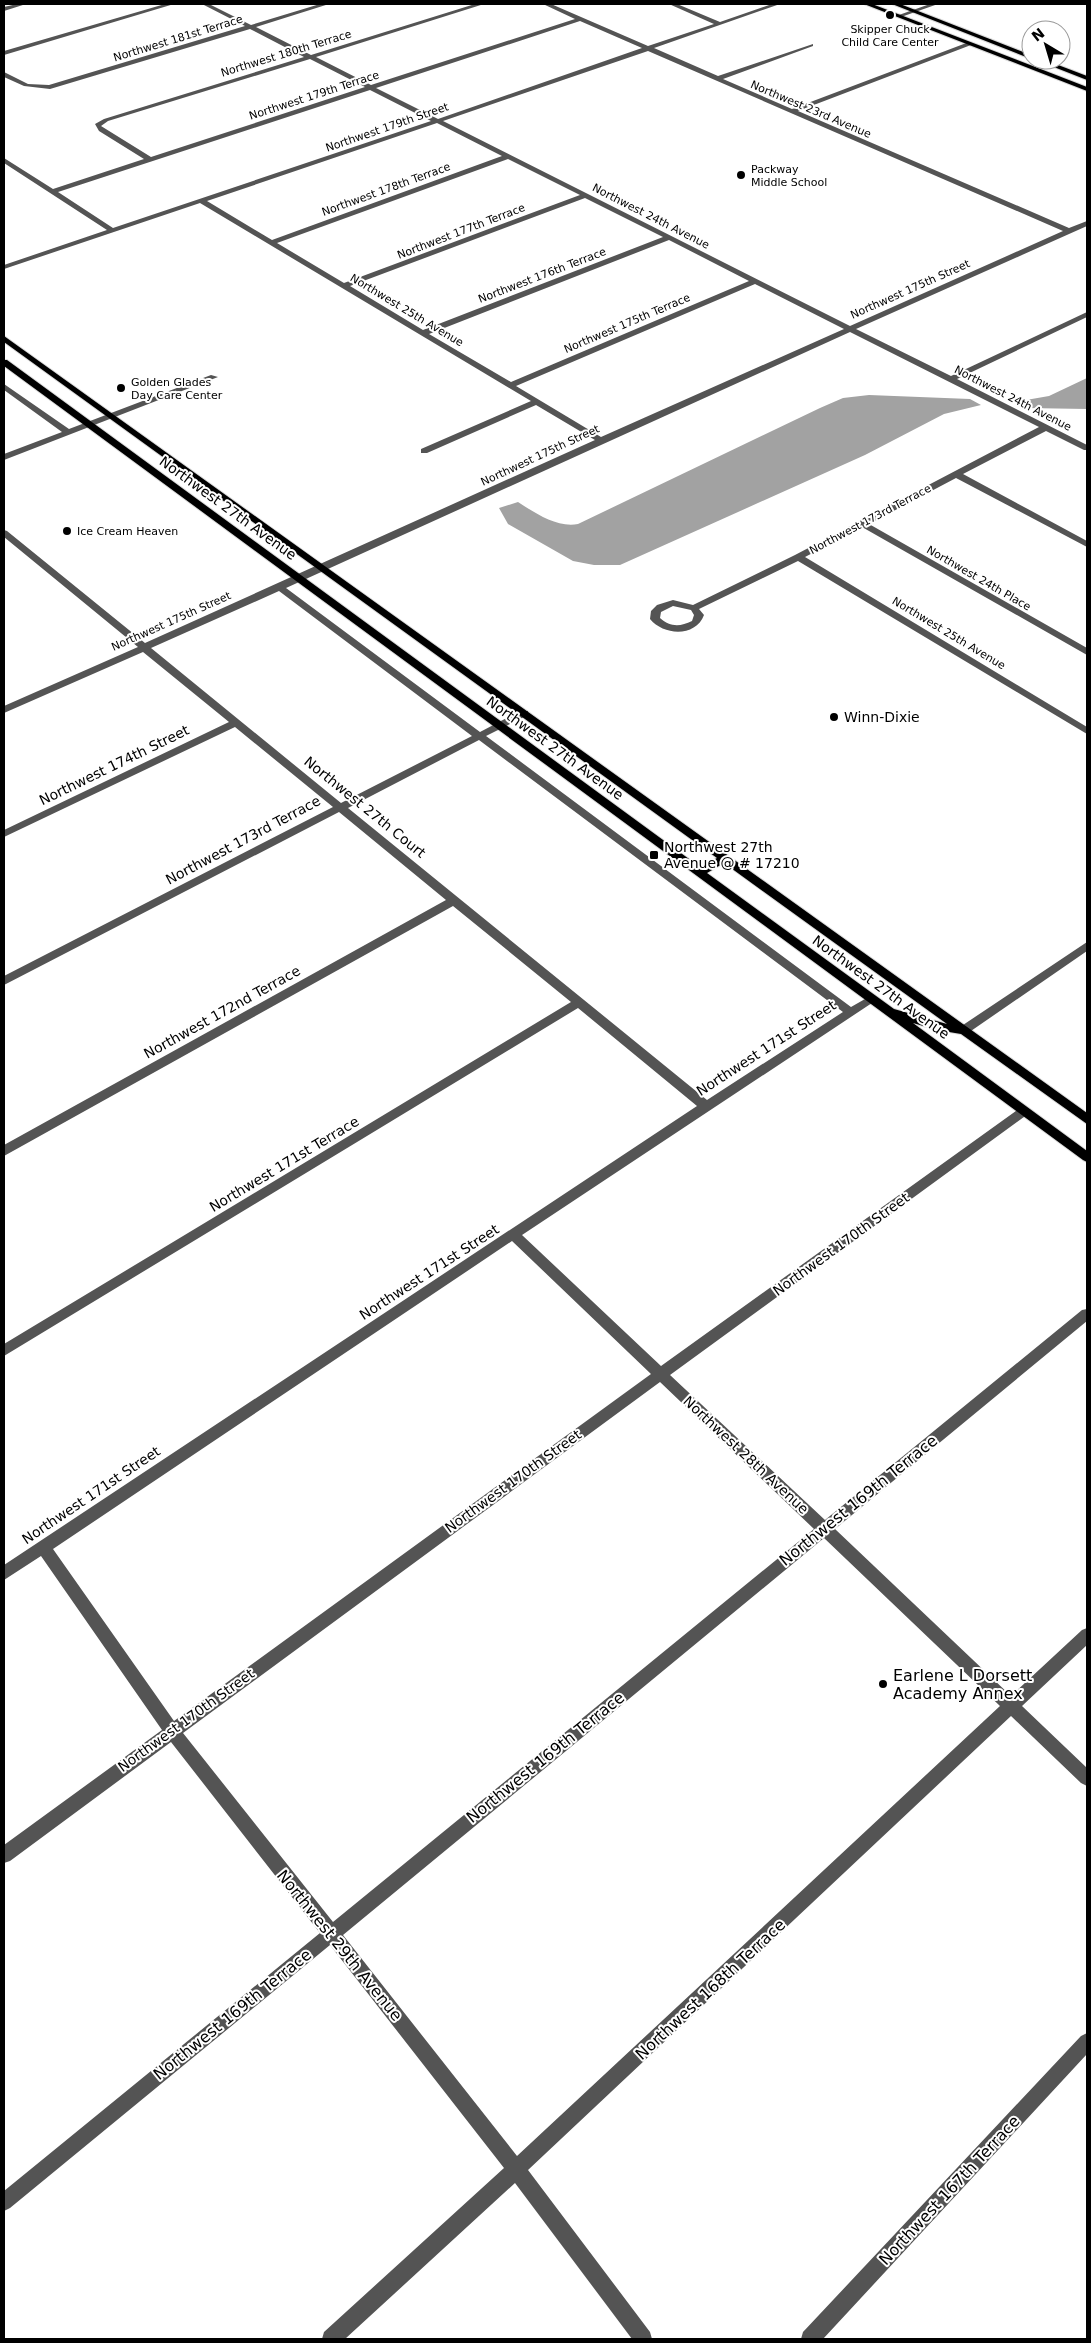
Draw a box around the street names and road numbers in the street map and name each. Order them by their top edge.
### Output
street label: Northwest 181st Terrace [112,13,245,64]
street label: Northwest 180th Terrace [219,27,353,80]
street label: Northwest 179th Terrace [248,68,381,123]
street label: Northwest 23rd Avenue [749,78,873,141]
street label: Northwest 179th Street [324,100,451,155]
street label: Northwest 178th Terrace [320,160,452,219]
street label: Northwest 24th Avenue [590,181,712,252]
street label: Northwest 177th Terrace [395,201,527,262]
street label: Northwest 176th Terrace [476,245,608,306]
street label: Northwest 175th Street [849,257,973,322]
street label: Northwest 25th Avenue [348,271,466,350]
street label: Northwest 175th Terrace [562,291,692,356]
street label: Northwest 24th Avenue [952,363,1074,434]
street label: Northwest 175th Street [479,422,602,489]
street label: Northwest 27th Avenue [157,453,299,563]
street label: Northwest 173rd Terrace [807,482,933,557]
street label: Northwest 24th Place [924,543,1033,614]
street label: Northwest 175th Street [110,589,234,654]
street label: Northwest 25th Avenue [890,594,1008,673]
street label: Northwest 27th Avenue [484,693,626,803]
street label: Northwest 174th Street [37,722,192,808]
street label: Northwest 27th Court [301,753,429,861]
street label: Northwest 173rd Terrace [163,792,323,888]
street label: Northwest 27th Avenue [810,932,952,1042]
street label: Northwest 172nd Terrace [141,962,303,1062]
street label: Northwest 171st Street [693,997,839,1099]
street label: Northwest 171st Terrace [206,1113,362,1215]
street label: Northwest 170th Street [770,1189,913,1299]
street label: Northwest 171st Street [356,1221,502,1323]
street label: Northwest 28th Avenue [680,1393,812,1517]
street label: Northwest 170th Street [442,1426,585,1536]
street label: Northwest 169th Terrace [776,1431,941,1570]
street label: Northwest 171st Street [19,1443,163,1547]
street label: Northwest 170th Street [115,1665,258,1775]
street label: Northwest 169th Terrace [463,1688,628,1827]
street label: Northwest 29th Avenue [273,1866,406,2025]
street label: Northwest 168th Terrace [632,1915,789,2064]
street label: Northwest 169th Terrace [150,1945,315,2084]
street label: Northwest 167th Terrace [875,2112,1024,2269]

